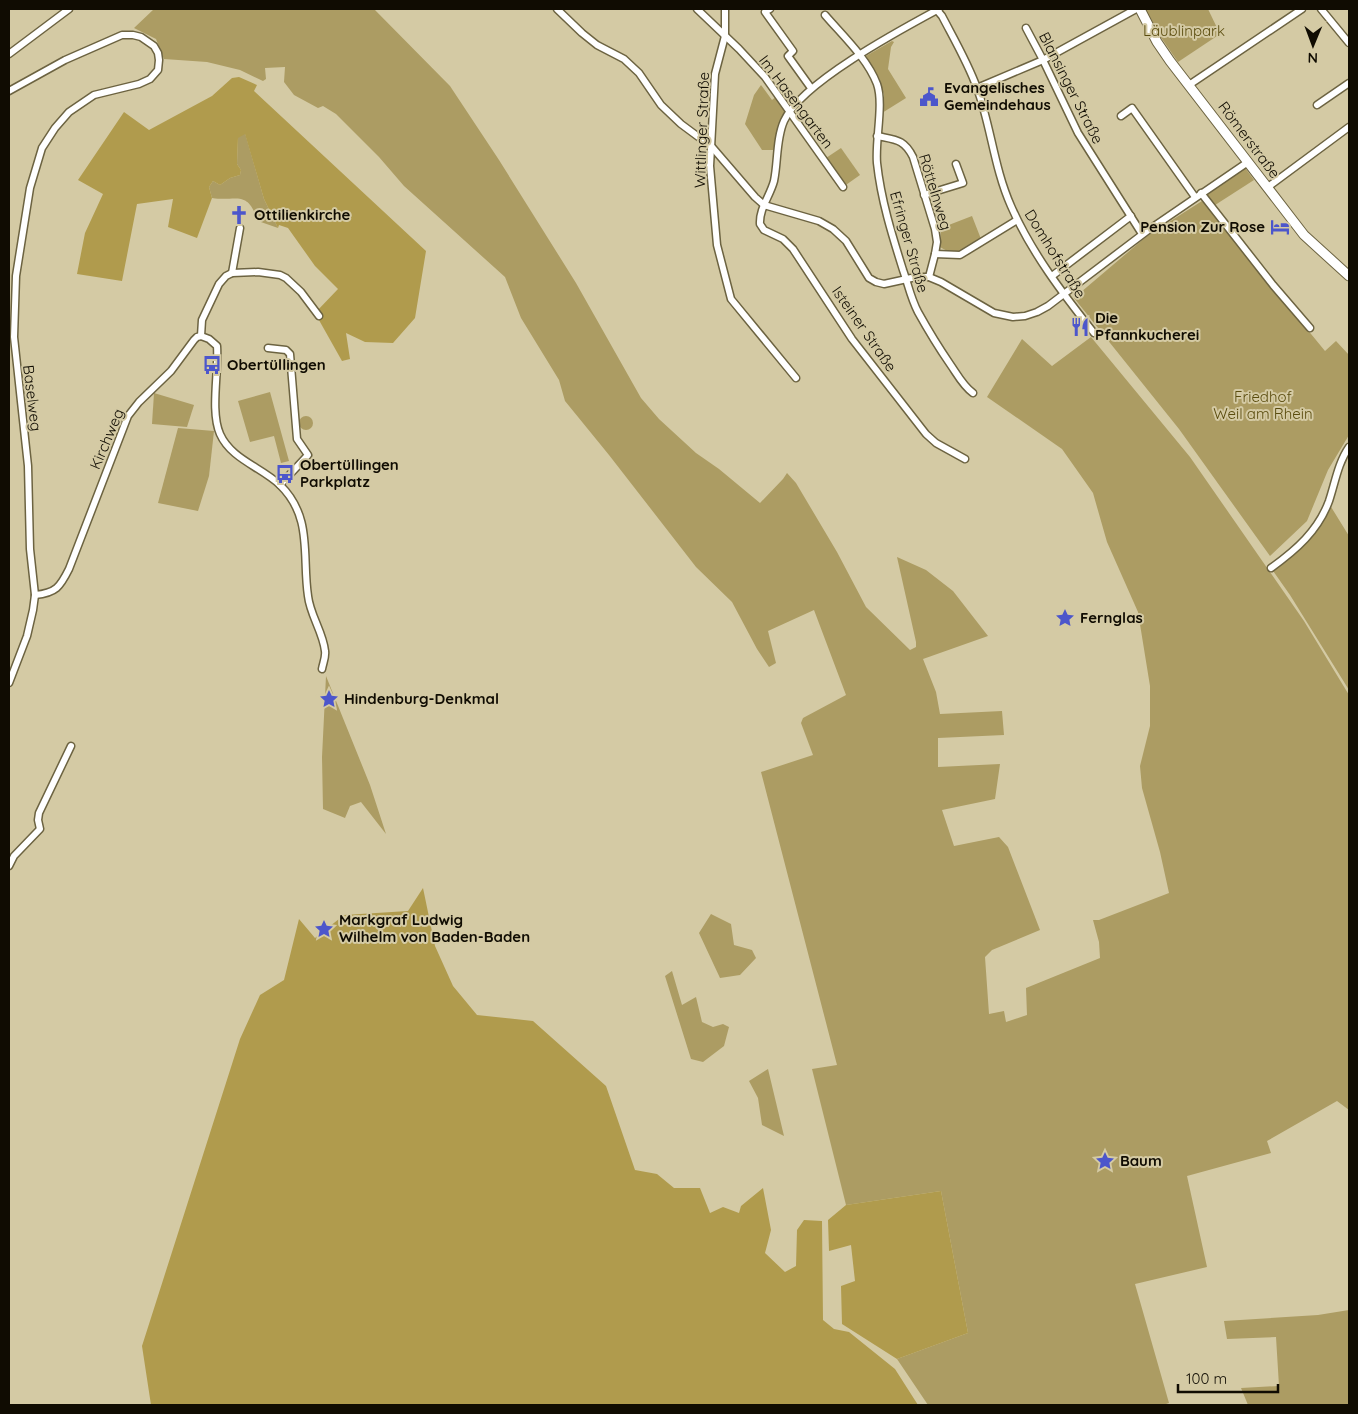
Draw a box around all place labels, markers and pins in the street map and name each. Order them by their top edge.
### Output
place label: Evangelisches Gemeindehaus [944,78,1051,114]
public building icon: Evangelisches Gemeindehaus [918,86,940,108]
church icon: Ottilienkirche [228,204,250,226]
place label: Ottilienkirche [254,205,350,224]
hotel icon: Pension Zur Rose [1269,216,1291,238]
place label: Pension Zur Rose [1140,217,1265,236]
place label: Die Pfannkucherei [1095,308,1199,344]
restaurant icon: Die Pfannkucherei [1069,316,1091,338]
bus stop icon: Obertüllingen [201,354,223,376]
place label: Obertüllingen [227,355,326,374]
place label: Obertüllingen Parkplatz [300,455,399,491]
bus stop icon: Obertüllingen Parkplatz [274,463,296,485]
place icon: Fernglas [1054,607,1076,629]
place label: Fernglas [1080,608,1143,627]
place icon: Hindenburg-Denkmal [318,688,340,710]
place label: Hindenburg-Denkmal [344,689,499,708]
place label: Markgraf Ludwig Wilhelm von Baden-Baden [339,910,530,946]
place icon: Markgraf Ludwig Wilhelm von Baden-Baden [313,918,335,940]
place icon: Baum [1094,1150,1116,1172]
place label: Baum [1120,1151,1162,1170]

